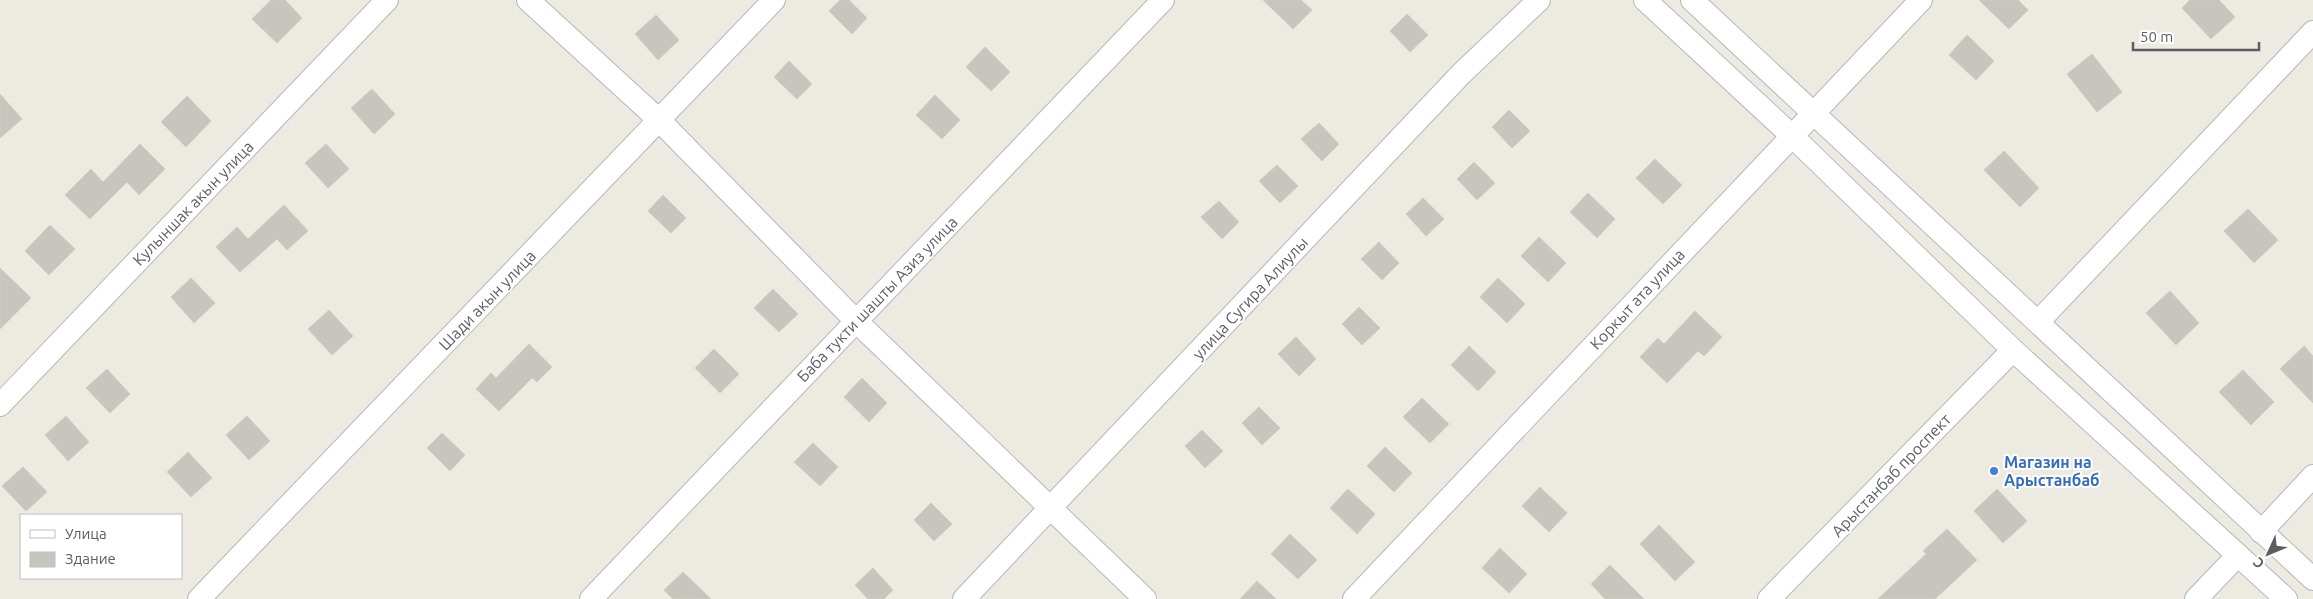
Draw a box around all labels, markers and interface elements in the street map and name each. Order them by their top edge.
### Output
scale bar [2133,20,2259,52]
text: 50 m [2140,28,2173,45]
street label: Кулыншак акын улица [129,137,257,269]
street label: Баба тукти шашты Азиз улица [793,213,961,385]
street label: улица Сугира Алиулы [1189,233,1311,363]
street label: Коркыт ата улица [1586,245,1688,353]
street label: Шади акын улица [435,246,539,354]
street label: Арыстанбаб проспект [1828,410,1954,540]
place label: Магазин на Арыстанбаб [2004,453,2100,489]
marker: Магазин на Арыстанбаб [1988,465,2000,477]
legend [20,514,182,579]
text: Улица [65,525,107,542]
north arrow [2243,529,2293,579]
text: Здание [65,550,116,567]
text: С [2250,554,2268,572]

